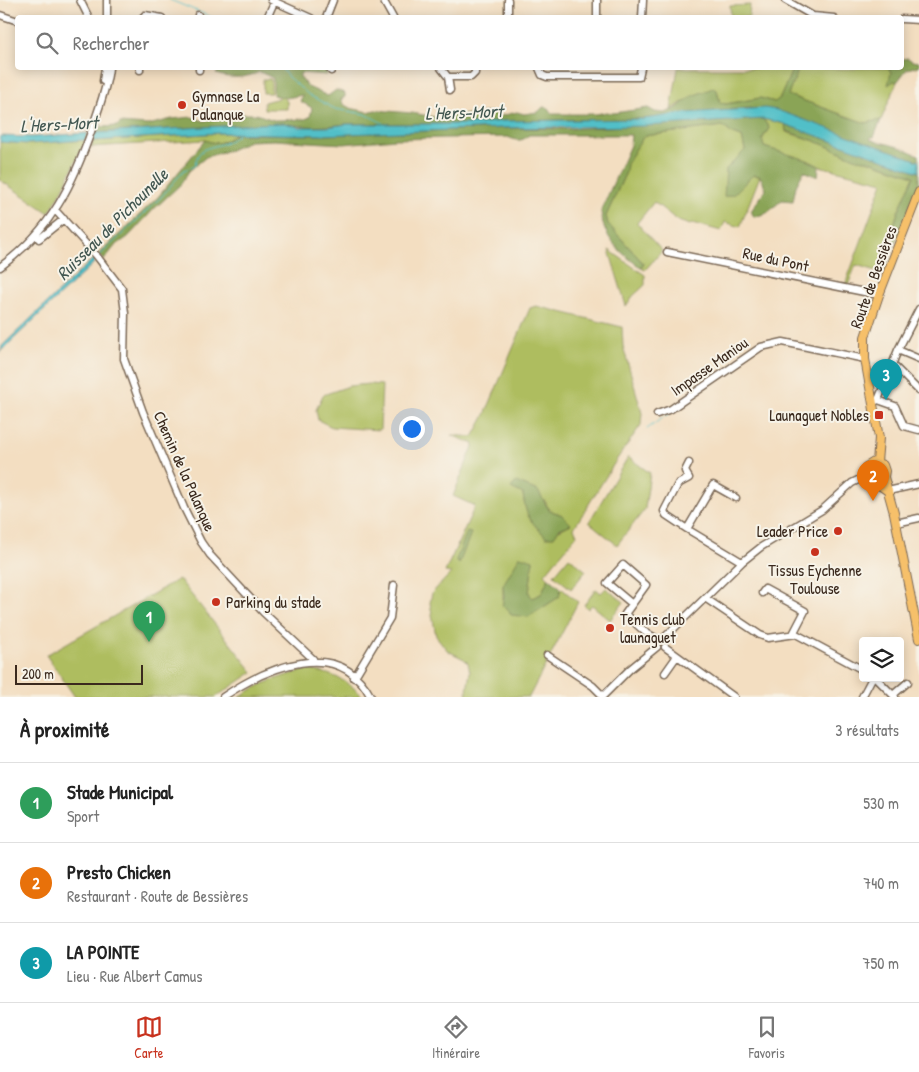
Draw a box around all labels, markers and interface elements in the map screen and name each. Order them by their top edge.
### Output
search box [15,15,904,70]
icon: search [33,29,61,57]
text: Rechercher [73,30,150,56]
place label: Gymnase La Palanque [192,85,259,125]
water label: L'Hers-Mort [425,98,506,126]
marker: Gymnase La Palanque [176,99,188,111]
water label: L'Hers-Mort [20,109,101,139]
water label: Ruisseau de Pichounelle [50,162,174,286]
street label: Route de Bessières [844,223,902,331]
street label: Rue du Pont [741,241,811,277]
street label: Impasse Maniou [666,331,752,401]
pin: 3 [870,359,902,400]
place label: Launaguet Nobles [769,404,869,426]
street label: Chemin de la Palanque [149,407,222,535]
marker: Launaguet Nobles [873,409,885,421]
your location [399,416,425,442]
pin: 2 [857,460,889,501]
place label: Leader Price [757,520,829,542]
marker: Leader Price [832,525,844,537]
marker: Tissus Eychenne Toulouse [809,546,821,558]
place label: Tissus Eychenne Toulouse [768,559,862,599]
place label: Parking du stade [226,591,322,613]
marker: Parking du stade [210,596,222,608]
pin: 1 [133,601,165,642]
place label: Tennis club launaguet [620,608,685,648]
marker: Tennis club launaguet [604,622,616,634]
map controls [859,637,904,682]
button: layers [859,637,904,682]
scale bar [15,662,142,685]
text: 200 m [22,664,54,683]
text: À proximité [20,715,109,744]
text: 3 résultats [835,719,899,741]
text: Stade Municipal [67,779,173,805]
text: 1 [33,792,39,814]
text: 530 m [863,792,899,814]
text: Sport [67,805,99,827]
text: Presto Chicken [67,859,171,885]
text: 2 [32,872,40,894]
text: 740 m [863,872,899,894]
text: Restaurant · Route de Bessières [67,885,248,907]
text: LA POINTE [67,939,139,965]
text: 3 [32,952,40,974]
text: 750 m [863,952,899,974]
text: Lieu · Rue Albert Camus [67,965,202,987]
tab: Carte [134,1013,163,1062]
tab: Itinéraire [432,1013,480,1062]
tab: Favoris [749,1013,785,1062]

